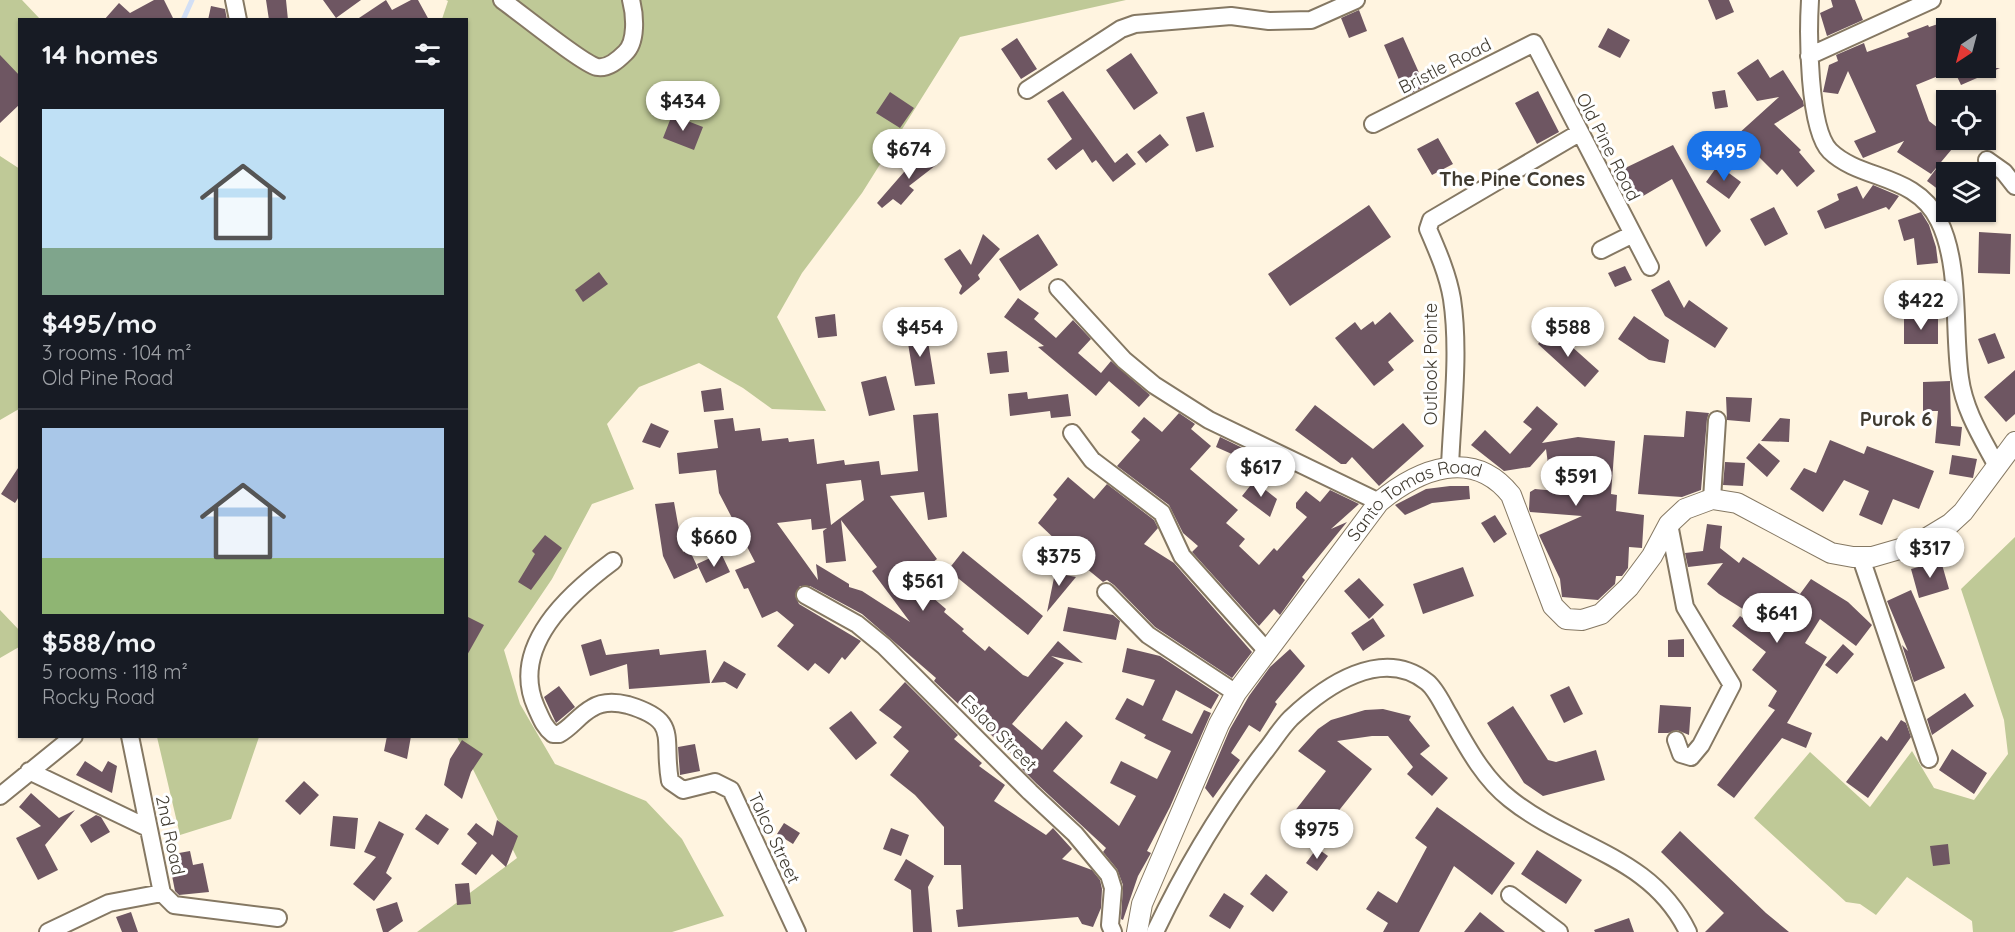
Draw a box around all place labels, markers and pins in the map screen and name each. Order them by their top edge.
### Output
pin: $434 [647,81,719,132]
pin: $674 [873,129,945,180]
pin: $495 [1688,131,1760,182]
pin: $422 [1885,280,1957,331]
pin: $454 [884,307,956,358]
pin: $588 [1532,307,1604,358]
pin: $617 [1225,447,1297,498]
pin: $591 [1540,456,1612,507]
pin: $660 [678,517,750,568]
pin: $317 [1894,528,1966,579]
pin: $375 [1023,536,1095,587]
pin: $561 [887,561,959,612]
pin: $641 [1741,593,1813,644]
pin: $975 [1281,809,1353,860]

